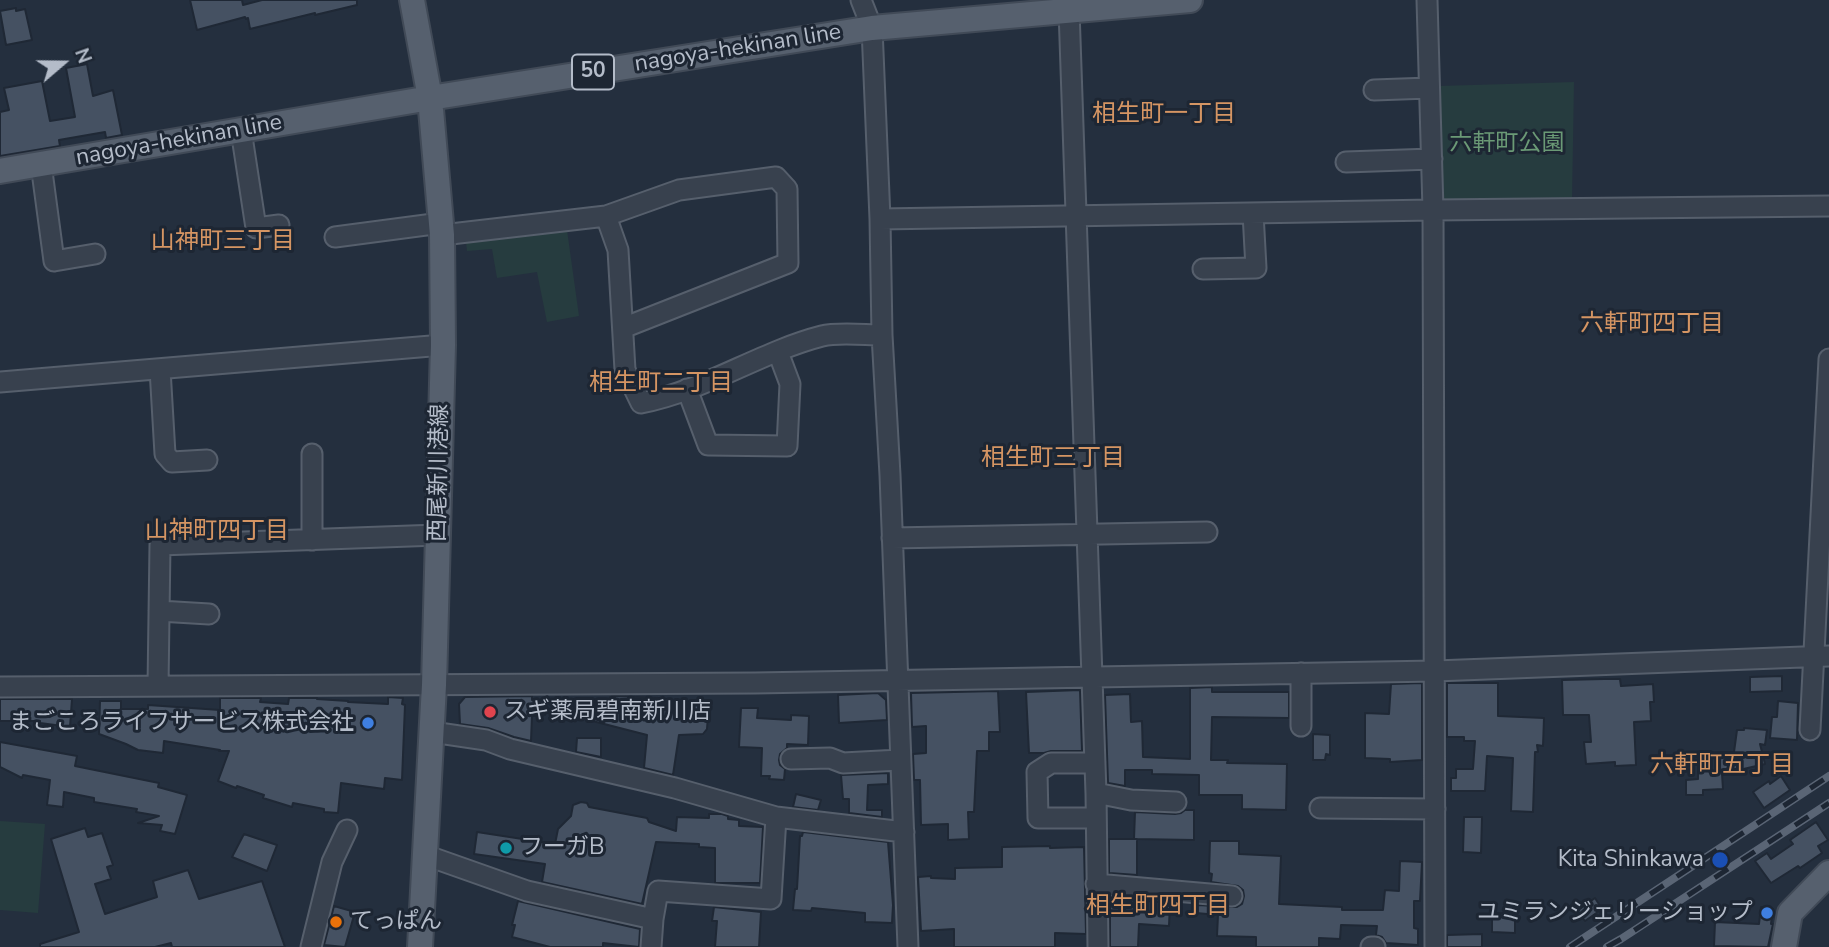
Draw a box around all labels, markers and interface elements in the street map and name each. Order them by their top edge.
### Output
street label: nagoya-hekinan line [633,19,843,79]
north arrow [28,28,98,98]
text: N [68,45,97,67]
road number: 50 [572,55,614,90]
district label: 相生町一丁目 [1092,101,1236,129]
street label: nagoya-hekinan line [74,109,284,173]
park label: 六軒町公園 [1450,130,1564,158]
district label: 山神町三丁目 [151,228,295,256]
district label: 六軒町四丁目 [1580,311,1724,339]
district label: 相生町二丁目 [589,370,733,398]
street label: 西尾新川港線 [425,404,455,542]
district label: 相生町三丁目 [981,445,1125,473]
district label: 山神町四丁目 [145,518,289,546]
place label: スギ薬局碧南新川店 [504,698,711,726]
marker: スギ薬局碧南新川店 [482,704,498,720]
place label: まごころライフサービス株式会社 [9,709,354,737]
marker: まごころライフサービス株式会社 [360,715,376,731]
district label: 六軒町五丁目 [1650,752,1794,780]
place label: フーガB [520,834,605,862]
marker: フーガB [498,840,514,856]
place label: Kita Shinkawa [1558,846,1704,874]
marker: Kita Shinkawa [1710,850,1730,870]
district label: 相生町四丁目 [1086,893,1230,921]
place label: ユミランジェリーショップ [1477,899,1753,927]
marker: ユミランジェリーショップ [1759,905,1775,921]
place label: てっぱん [350,908,442,936]
marker: てっぱん [328,914,344,930]

